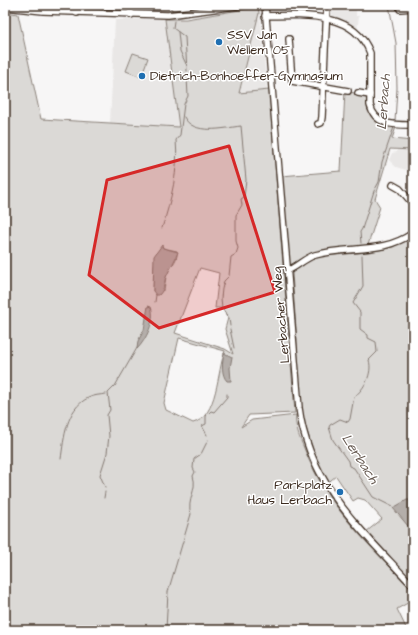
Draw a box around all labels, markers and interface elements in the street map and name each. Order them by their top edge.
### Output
place label: SSV Jan Wellem 05 [227,26,290,59]
marker: SSV Jan Wellem 05 [214,37,224,47]
place label: Dietrich-Bonhoeffer-Gymnasium [150,67,344,86]
marker: Dietrich-Bonhoeffer-Gymnasium [137,71,147,81]
water label: Lerbach [372,72,396,131]
street label: Lerbacher Weg [268,265,295,364]
water label: Lerbach [336,430,384,489]
place label: Parkplatz Haus Lerbach [247,476,333,509]
marker: Parkplatz Haus Lerbach [335,487,345,497]

